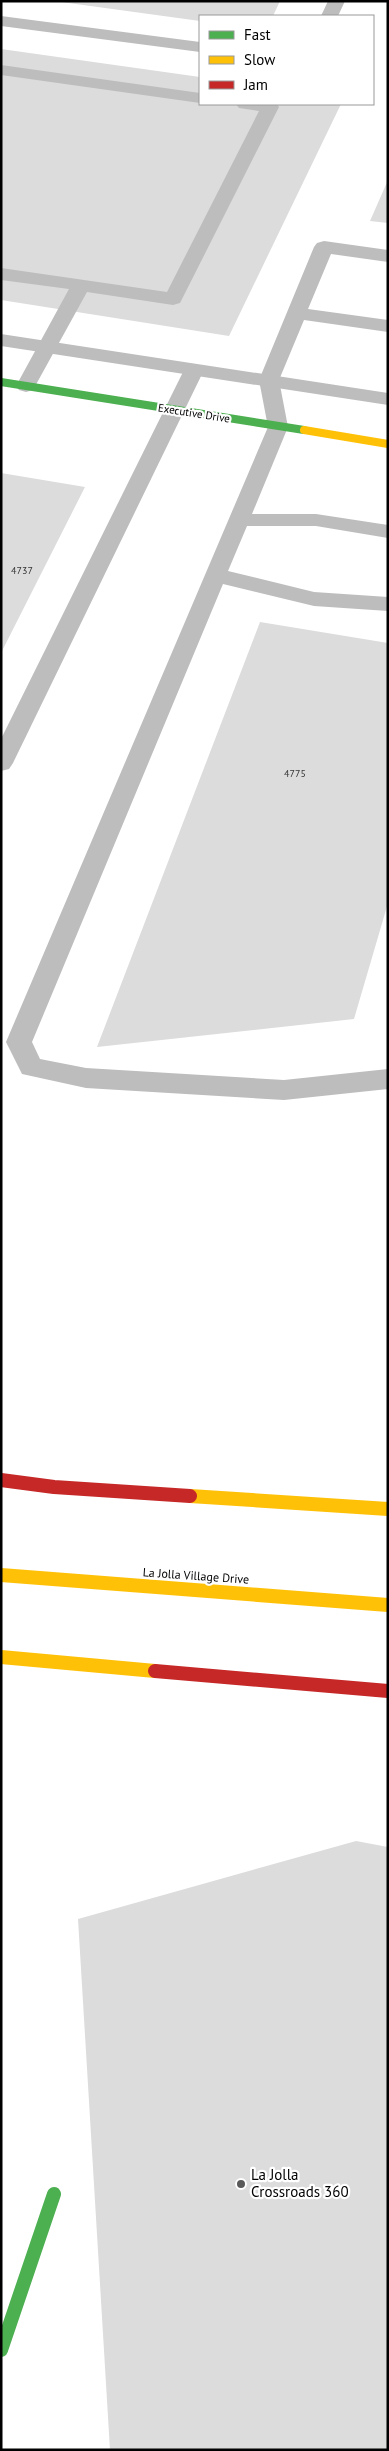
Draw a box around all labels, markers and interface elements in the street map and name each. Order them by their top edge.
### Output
legend [199,15,374,105]
text: Fast [244,25,271,44]
text: Slow [244,50,275,69]
text: Jam [243,75,268,94]
street label: Executive Drive [157,400,231,426]
house number: 4737 [11,564,33,577]
house number: 4775 [284,767,306,780]
street label: La Jolla Village Drive [142,1564,250,1587]
place label: La Jolla Crossroads 360 [251,2165,349,2201]
marker: La Jolla Crossroads 360 [235,2178,247,2190]

